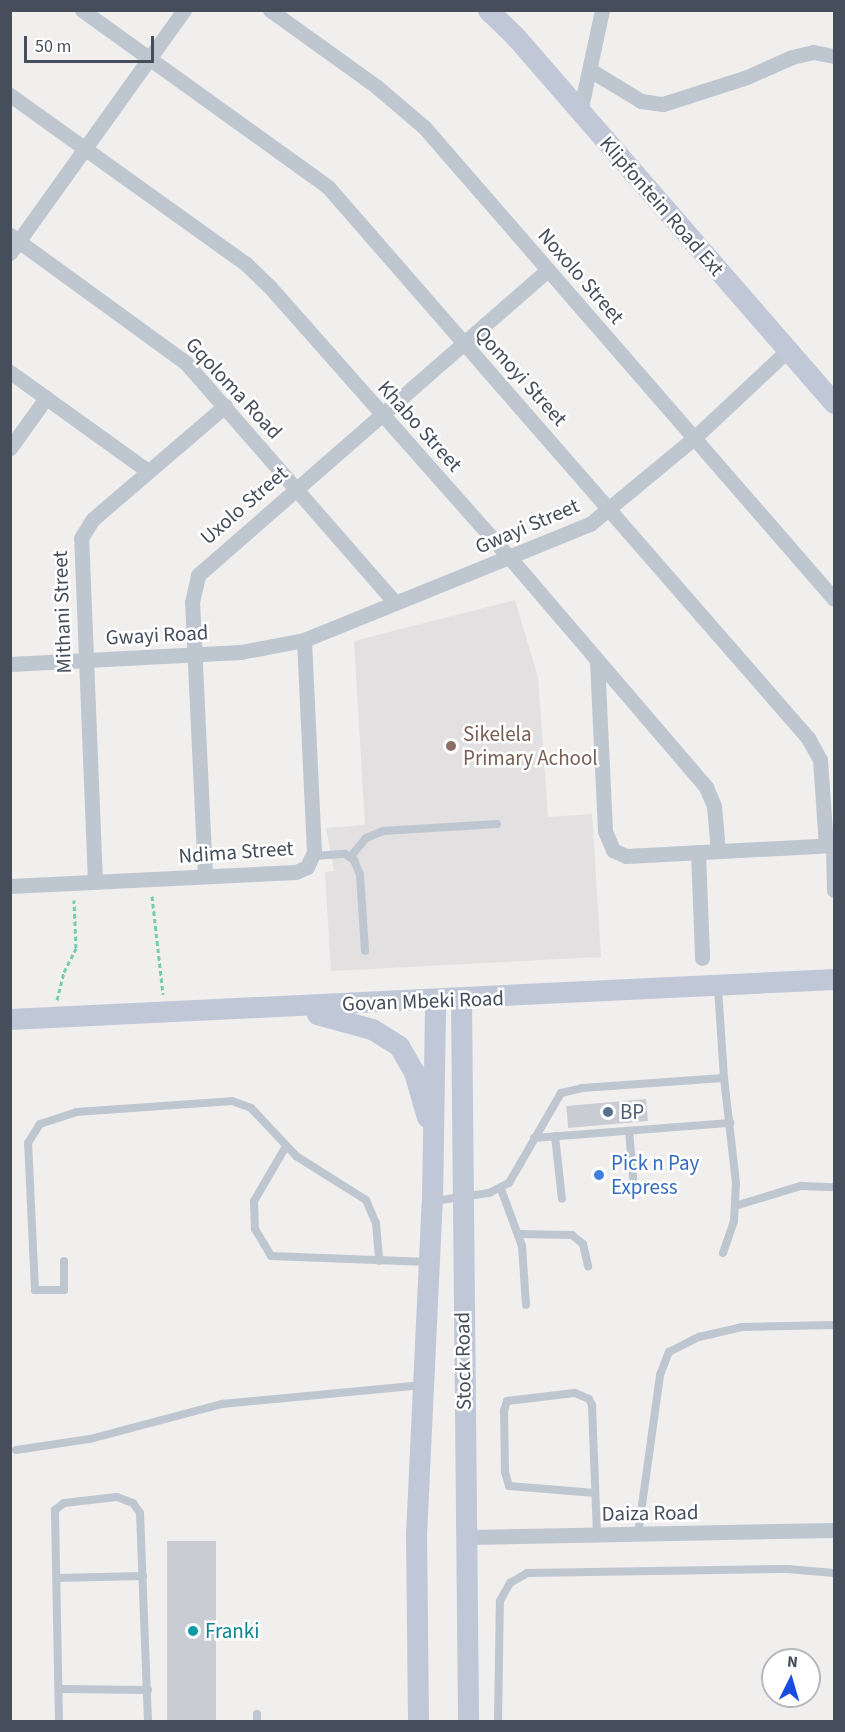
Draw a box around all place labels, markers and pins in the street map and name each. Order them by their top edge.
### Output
place label: Sikelela Primary Achool [463,721,598,771]
marker: Sikelela Primary Achool [444,739,458,753]
place label: BP [620,1099,644,1125]
marker: BP [601,1105,615,1119]
place label: Pick n Pay Express [611,1150,699,1200]
marker: Pick n Pay Express [592,1168,606,1182]
place label: Franki [205,1618,259,1644]
marker: Franki [186,1624,200,1638]

